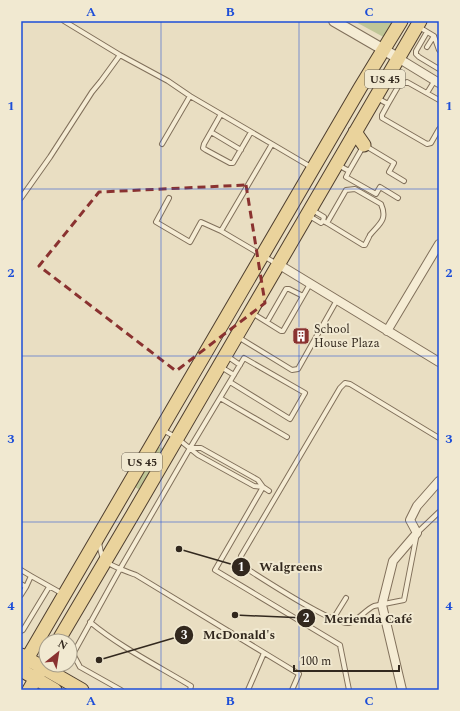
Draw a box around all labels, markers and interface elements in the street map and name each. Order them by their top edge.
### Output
text: A [86,2,96,22]
text: B [225,2,235,22]
text: C [364,2,374,22]
road number: US 45 [365,70,405,88]
text: 1 [7,96,15,116]
text: 1 [445,96,453,116]
text: 2 [7,263,15,283]
text: 2 [445,263,453,283]
place label: School House Plaza [314,320,380,353]
building icon: School House Plaza [291,326,311,346]
text: 3 [7,429,15,449]
text: 3 [445,429,453,449]
road number: US 45 [122,453,162,471]
callout: Walgreens [231,554,330,579]
text: Walgreens [259,557,323,577]
text: 1 [238,558,244,577]
text: 4 [7,596,15,616]
text: 4 [445,596,453,616]
callout: Merienda Café [296,606,420,631]
text: 2 [303,609,310,628]
text: Merienda Café [324,609,412,629]
callout: McDonald's [174,622,283,647]
text: McDonald's [203,625,275,645]
text: 3 [181,626,188,645]
north arrow [38,633,78,673]
text: N [55,635,71,654]
scale bar [294,647,399,673]
text: 100 m [300,652,331,671]
text: A [86,691,96,711]
text: B [225,691,235,711]
text: C [364,691,374,711]

